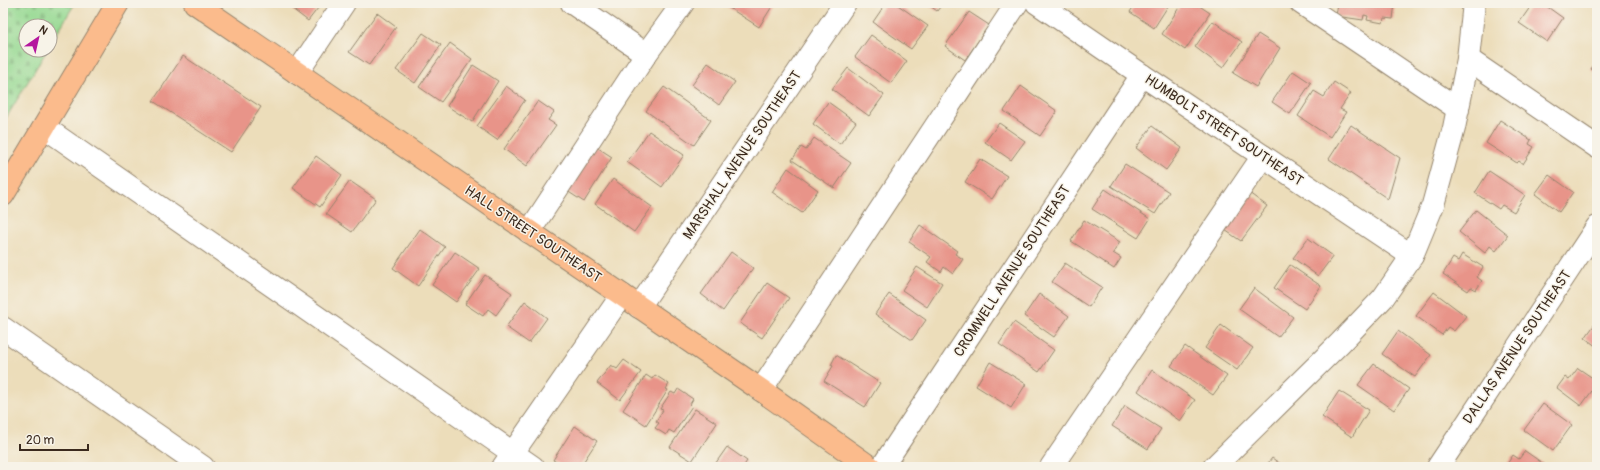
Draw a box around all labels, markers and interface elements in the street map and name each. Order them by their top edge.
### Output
north arrow [18,18,58,58]
text: N [37,23,50,38]
street label: MARSHALL AVENUE SOUTHEAST [679,67,805,243]
street label: HUMBOLT STREET SOUTHEAST [1142,71,1307,190]
street label: HALL STREET SOUTHEAST [461,182,605,286]
street label: CROMWELL AVENUE SOUTHEAST [950,182,1074,360]
street label: DALLAS AVENUE SOUTHEAST [1459,267,1575,427]
scale bar [20,426,88,452]
text: 20 m [26,433,55,448]

